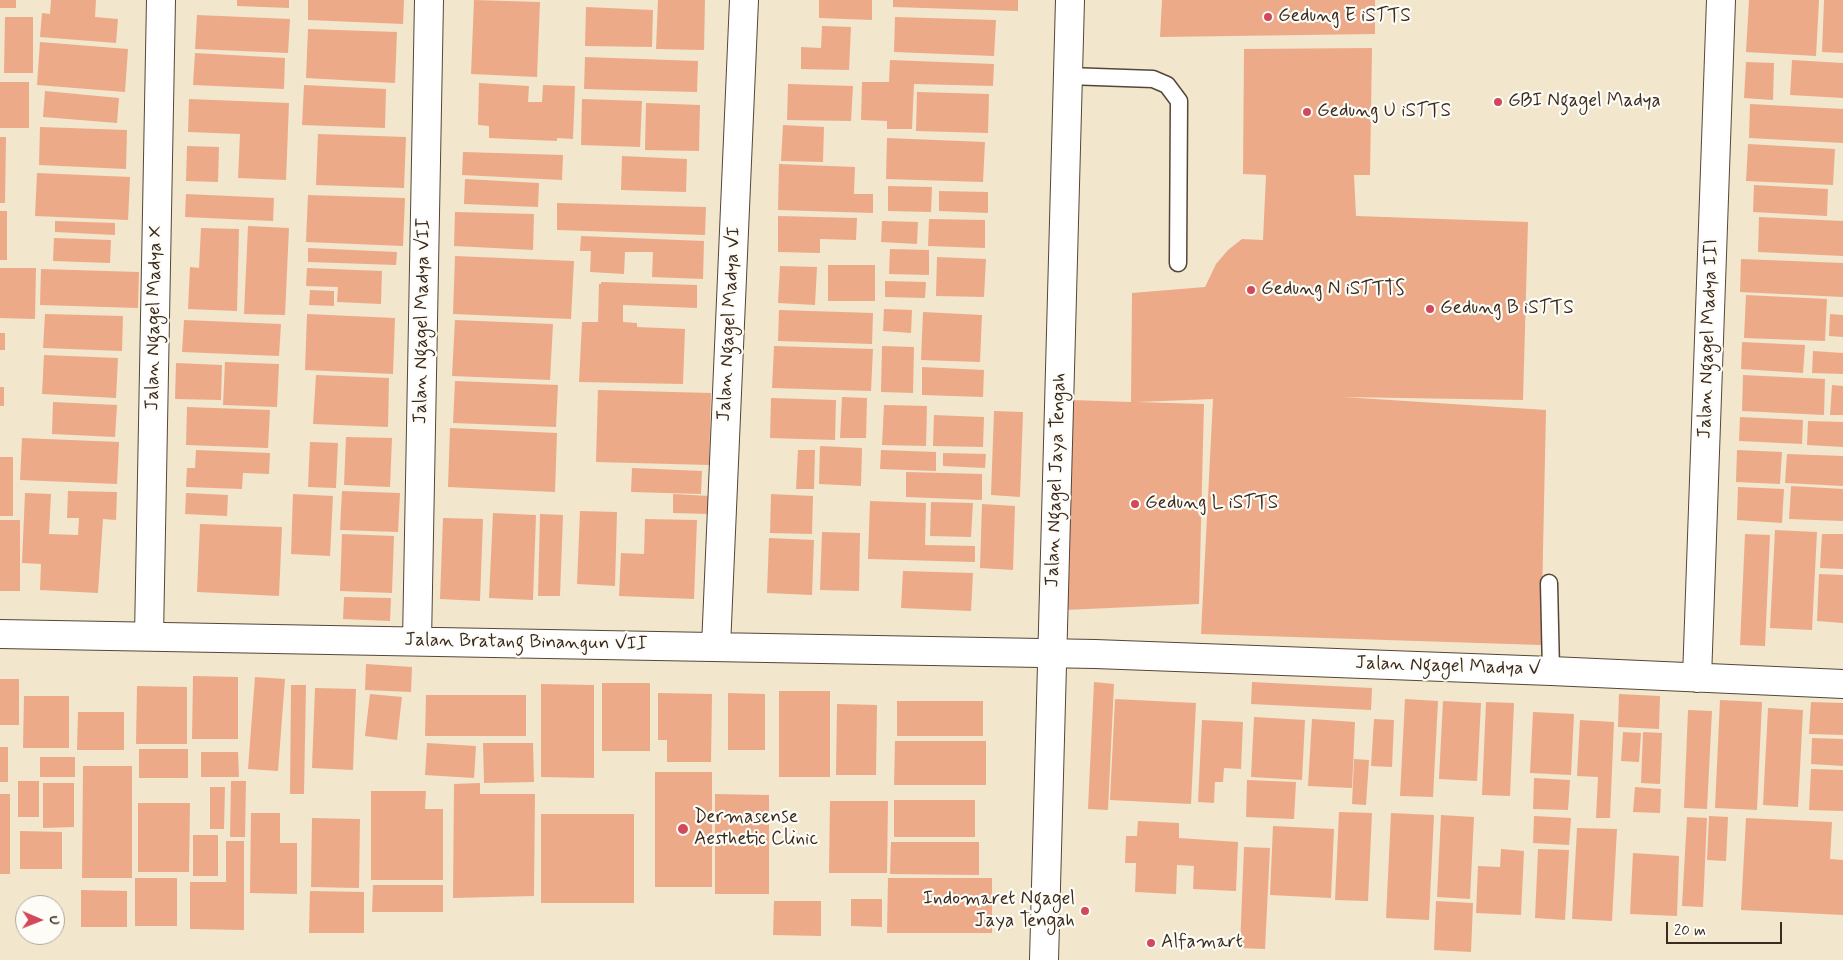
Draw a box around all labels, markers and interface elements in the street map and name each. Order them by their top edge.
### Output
place label: Gedung E iSTTS [1278,6,1411,28]
marker: Gedung E iSTTS [1262,11,1274,23]
place label: GBI Ngagel Madya [1508,91,1661,113]
marker: GBI Ngagel Madya [1492,96,1504,108]
place label: Gedung U iSTTS [1317,101,1451,123]
marker: Gedung U iSTTS [1301,106,1313,118]
street label: Jalan Ngagel Madya VII [410,218,436,424]
street label: Jalan Ngagel Madya X [142,225,168,411]
street label: Jalan Ngagel Madya VI [714,226,746,422]
street label: Jalan Ngagel Madya III [1694,239,1724,439]
place label: Gedung N iSTTTS [1261,279,1405,301]
marker: Gedung N iSTTTS [1245,284,1257,296]
place label: Gedung B iSTTS [1440,298,1574,320]
marker: Gedung B iSTTS [1424,303,1436,315]
street label: Jalan Ngagel Jaya Tengah [1042,372,1072,588]
place label: Gedung L iSTTS [1145,493,1278,515]
marker: Gedung L iSTTS [1129,498,1141,510]
street label: Jalan Bratang Binangun VII [404,629,648,657]
street label: Jalan Ngagel Madya V [1355,652,1541,682]
place label: Dermasense Aesthetic Clinic [694,807,818,851]
marker: Dermasense Aesthetic Clinic [676,822,690,836]
place label: Indomaret Ngagel Jaya Tengah [923,889,1075,933]
north arrow [15,895,65,945]
marker: Indomaret Ngagel Jaya Tengah [1079,905,1091,917]
scale bar [1668,912,1784,944]
text: U [45,916,63,925]
text: 20 m [1674,921,1706,941]
place label: Alfamart [1161,932,1243,954]
marker: Alfamart [1145,937,1157,949]

